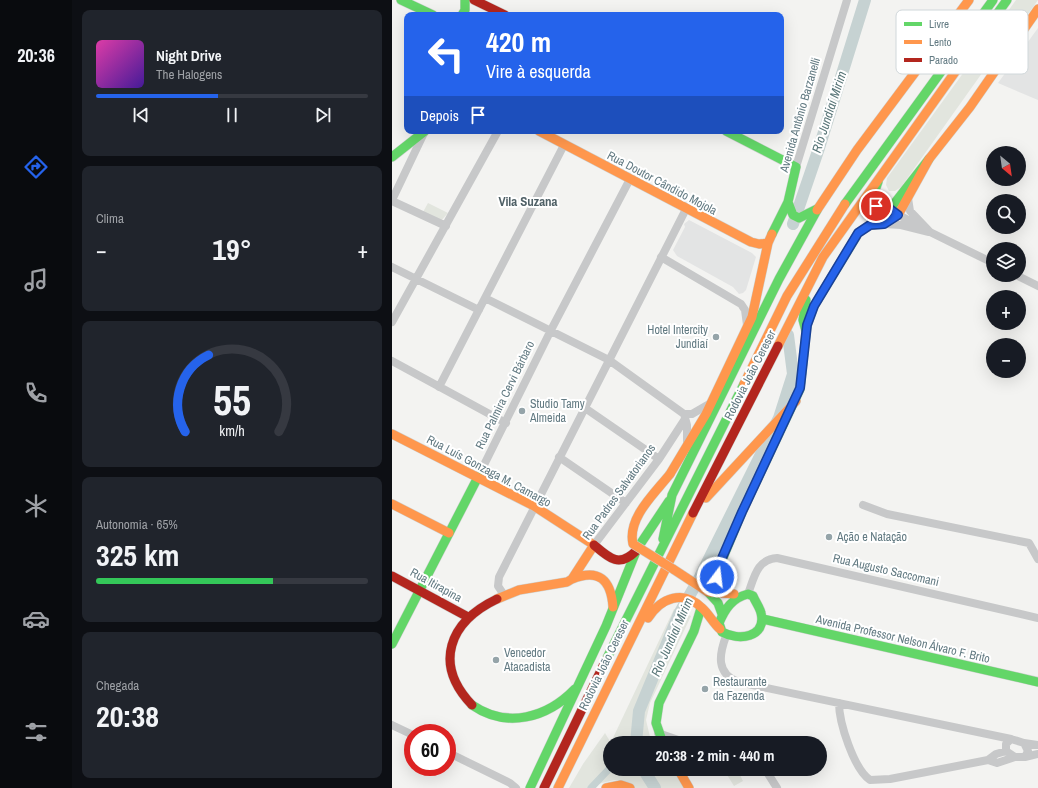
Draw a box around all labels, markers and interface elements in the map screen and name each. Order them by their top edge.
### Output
legend [896,10,1028,74]
text: Livre [929,17,949,31]
text: 420 m [486,23,551,61]
icon: left [420,28,472,80]
text: Lento [929,35,952,49]
text: 20:36 [17,43,55,68]
text: Night Drive [156,45,222,66]
text: Parado [929,53,958,67]
street label: Avenida Antônio Barzanelli [776,56,824,175]
text: Vire à esquerda [486,59,591,84]
text: The Halogens [156,66,222,83]
water label: Rio Jundiaí Mirim [808,69,850,155]
icon: previous [130,104,152,126]
icon: pause [221,104,243,126]
icon: next [312,104,334,126]
icon: arrive [467,104,489,126]
text: Depois [420,105,459,126]
north arrow [986,146,1026,186]
map controls [986,146,1026,378]
street label: Rua Doutor Cândido Mojola [604,147,720,219]
icon: directions [22,153,50,181]
pin [859,189,893,223]
district label: Vila Suzana [498,193,558,210]
button: search [986,194,1026,234]
icon: arrive [865,195,887,217]
text: Clima [96,210,124,227]
text: 19° [212,229,252,269]
text: − [96,235,107,265]
text: + [357,235,368,265]
button: layers [986,242,1026,282]
icon: music [22,266,50,294]
button: + [986,290,1026,330]
place label: Hotel Intercity Jundiaí [647,322,708,352]
street label: Rodovia João Cereser [721,327,780,422]
marker: Hotel Intercity Jundiaí [711,332,721,342]
street label: Rua Palmira Cervi Bárbaro [472,338,538,452]
button: − [986,338,1026,378]
text: 55 [213,372,251,428]
icon: phone [22,379,50,407]
place label: Studio Tamy Almeida [529,396,585,426]
marker: Studio Tamy Almeida [517,406,527,416]
text: km/h [219,421,245,440]
street label: Rua Luís Gonzaga M. Camargo [424,431,554,511]
street label: Rua Padres Salvatorianos [579,441,659,543]
icon: climate [22,492,50,520]
text: Autonomia · 65% [96,516,178,533]
place label: Ação e Natação [836,529,907,545]
marker: Ação e Natação [824,532,834,542]
text: 325 km [96,535,179,575]
street label: Rua Augusto Saccomani [831,550,941,590]
position arrow [696,556,738,598]
street label: Rua Itirapina [407,564,465,606]
water label: Rio Jundiaí Mirim [647,595,697,679]
icon: car [22,605,50,633]
street label: Avenida Professor Nelson Álvaro F. Brito [813,611,992,667]
street label: Rodovia João Cereser [575,617,633,713]
place label: Vencedor Atacadista [503,645,551,675]
marker: Vencedor Atacadista [491,655,501,665]
place label: Restaurante da Fazenda [713,674,767,704]
text: Chegada [96,677,139,694]
marker: Restaurante da Fazenda [700,684,710,694]
text: 20:38 [96,696,159,736]
icon: filters [22,718,50,746]
speed limit sign: 60 [404,724,456,776]
text: 20:38 · 2 min · 440 m [656,745,774,766]

